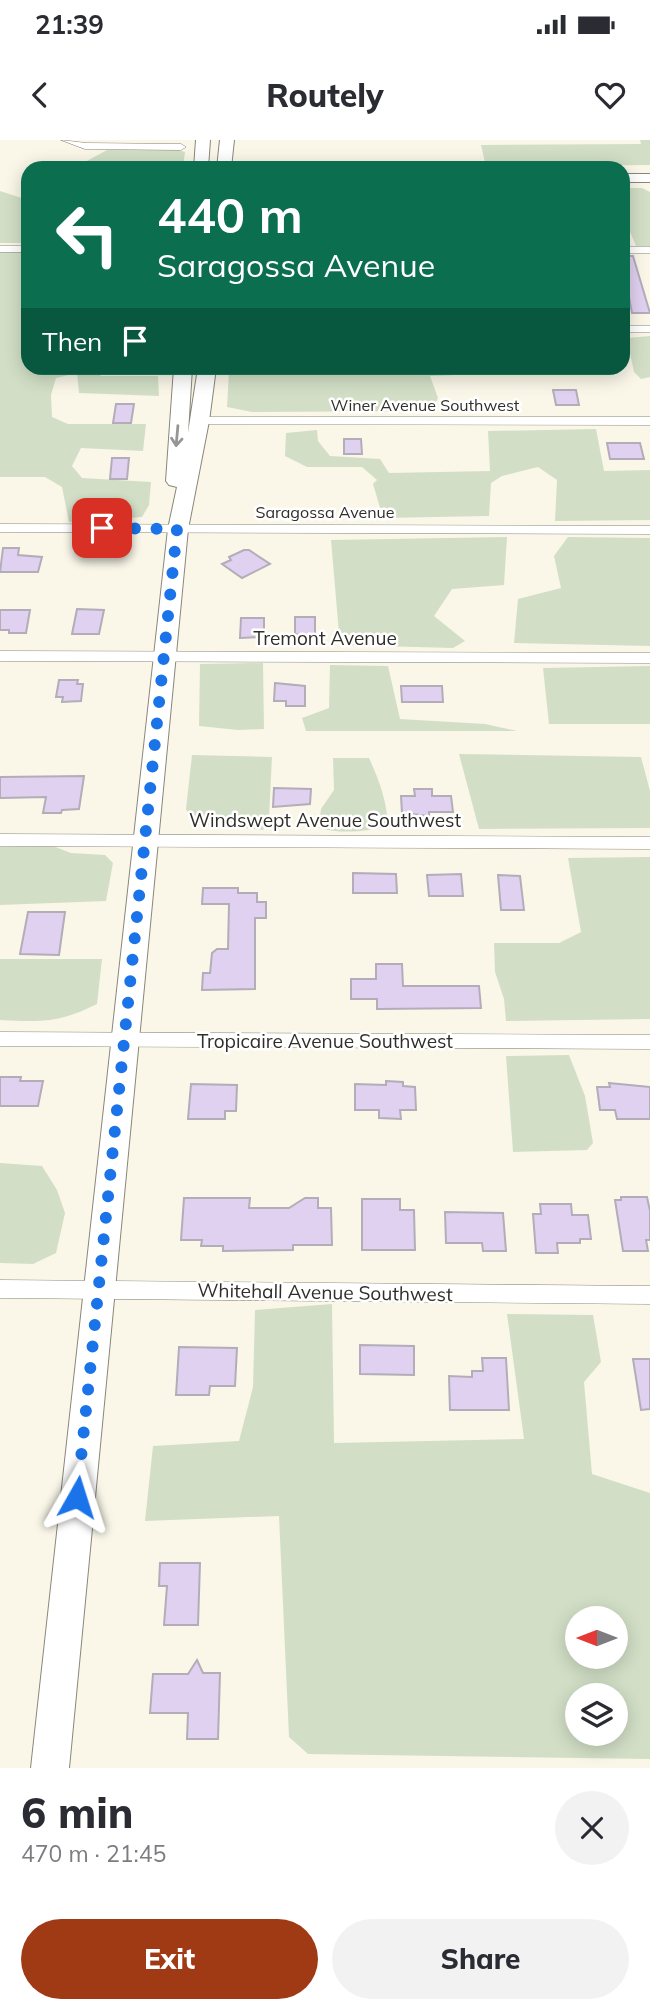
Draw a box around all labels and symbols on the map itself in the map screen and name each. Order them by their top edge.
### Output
street label: Winer Avenue Southwest [331,395,520,415]
one-way arrow [170,424,183,446]
pin [72,498,132,558]
street label: Saragossa Avenue [255,502,395,522]
street label: Tremont Avenue [253,626,397,650]
street label: Windswept Avenue Southwest [189,808,461,832]
street label: Tropicaire Avenue Southwest [197,1029,453,1053]
street label: Whitehall Avenue Southwest [197,1278,453,1306]
position arrow [40,1460,114,1534]
north arrow [565,1606,628,1670]

